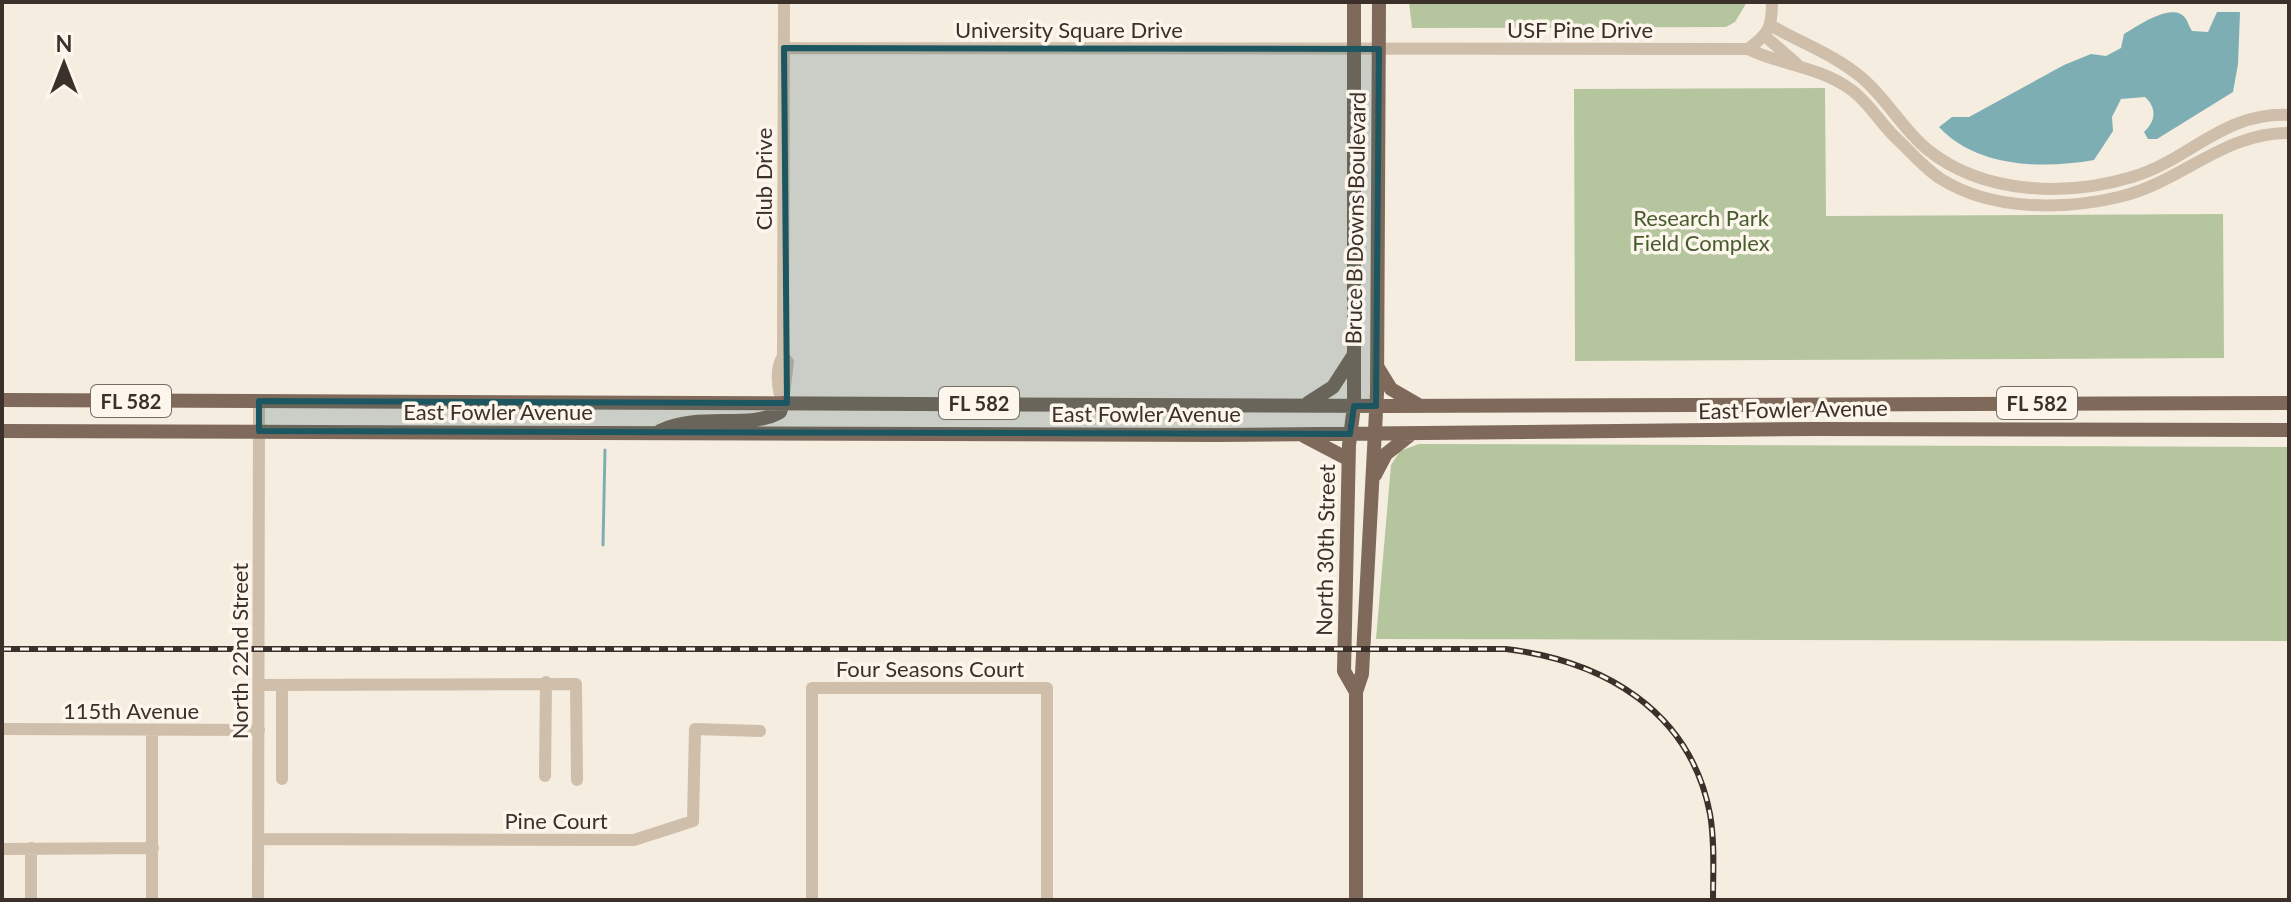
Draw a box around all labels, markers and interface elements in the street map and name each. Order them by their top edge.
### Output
street label: University Square Drive [955,16,1183,43]
street label: USF Pine Drive [1507,16,1653,43]
north arrow [24,24,104,104]
text: N [56,30,72,57]
street label: Bruce B Downs Boulevard [1339,91,1371,345]
street label: Club Drive [750,128,777,230]
park label: Research Park Field Complex [1632,204,1770,256]
road number: FL 582 [91,385,171,417]
road number: FL 582 [939,387,1019,419]
road number: FL 582 [1997,387,2077,419]
street label: East Fowler Avenue [1698,394,1888,424]
street label: East Fowler Avenue [403,398,593,425]
street label: East Fowler Avenue [1051,400,1241,427]
street label: North 30th Street [1310,464,1340,636]
street label: North 22nd Street [226,563,253,739]
street label: Four Seasons Court [836,655,1024,682]
street label: 115th Avenue [63,697,199,724]
street label: Pine Court [504,807,608,834]

